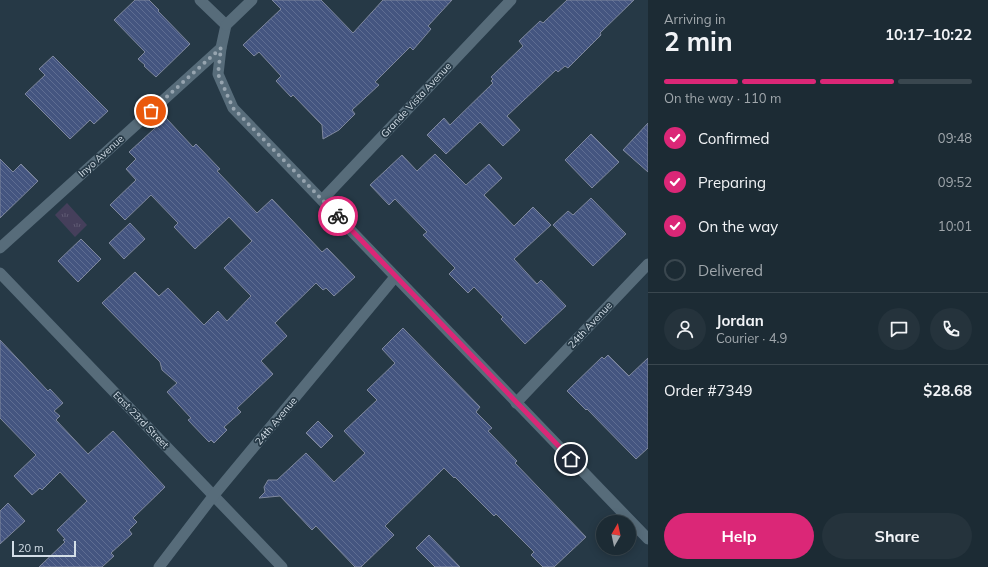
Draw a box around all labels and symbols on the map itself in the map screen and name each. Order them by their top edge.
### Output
street label: Grande Vista Avenue [378,60,454,140]
pin [134,94,168,128]
street label: Inyo Avenue [76,132,126,180]
courier [318,196,358,236]
street label: 24th Avenue [565,299,615,351]
street label: East 23rd Street [110,389,172,452]
street label: 24th Avenue [252,394,300,448]
pin [554,442,588,476]
north arrow [596,515,636,555]
scale bar [12,539,76,558]

